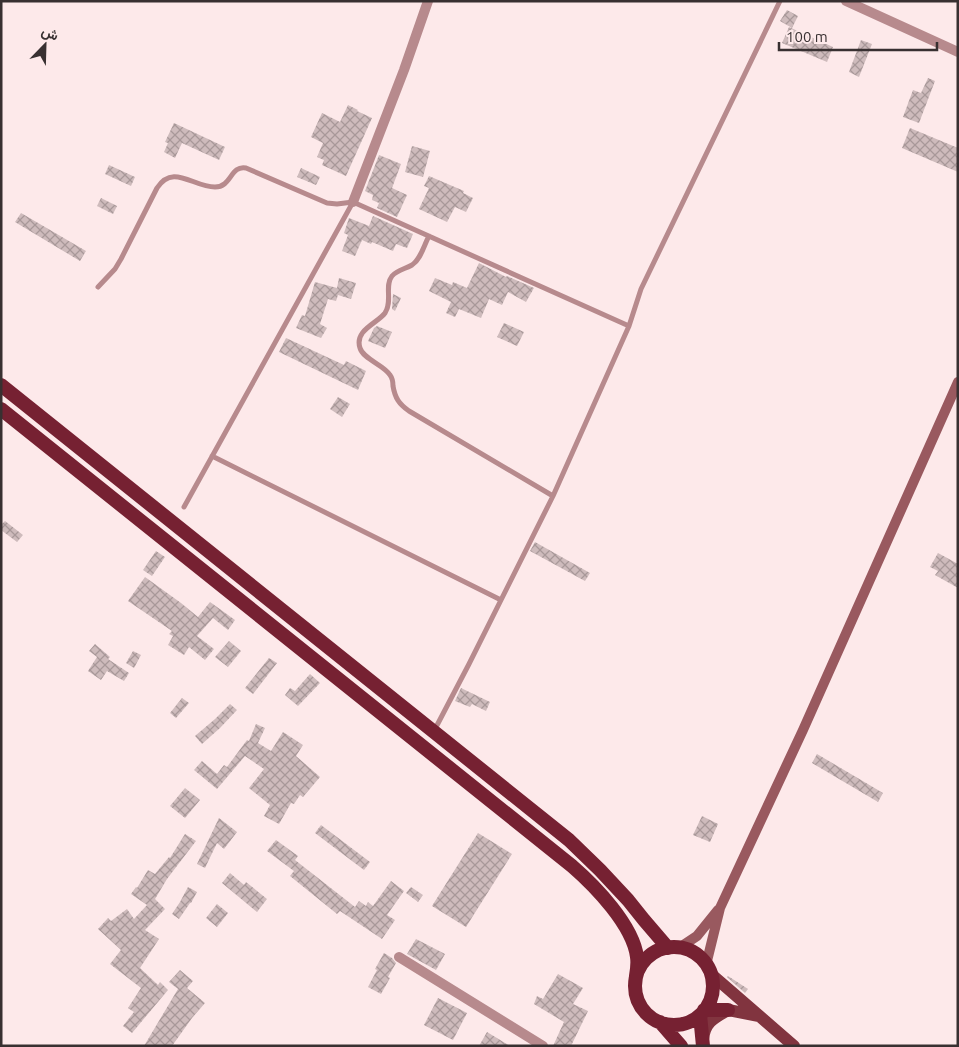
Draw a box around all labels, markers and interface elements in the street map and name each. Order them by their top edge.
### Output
north arrow [20,20,70,70]
scale bar [779,20,936,52]
text: ش [39,22,61,45]
text: 100 m [786,28,828,45]

